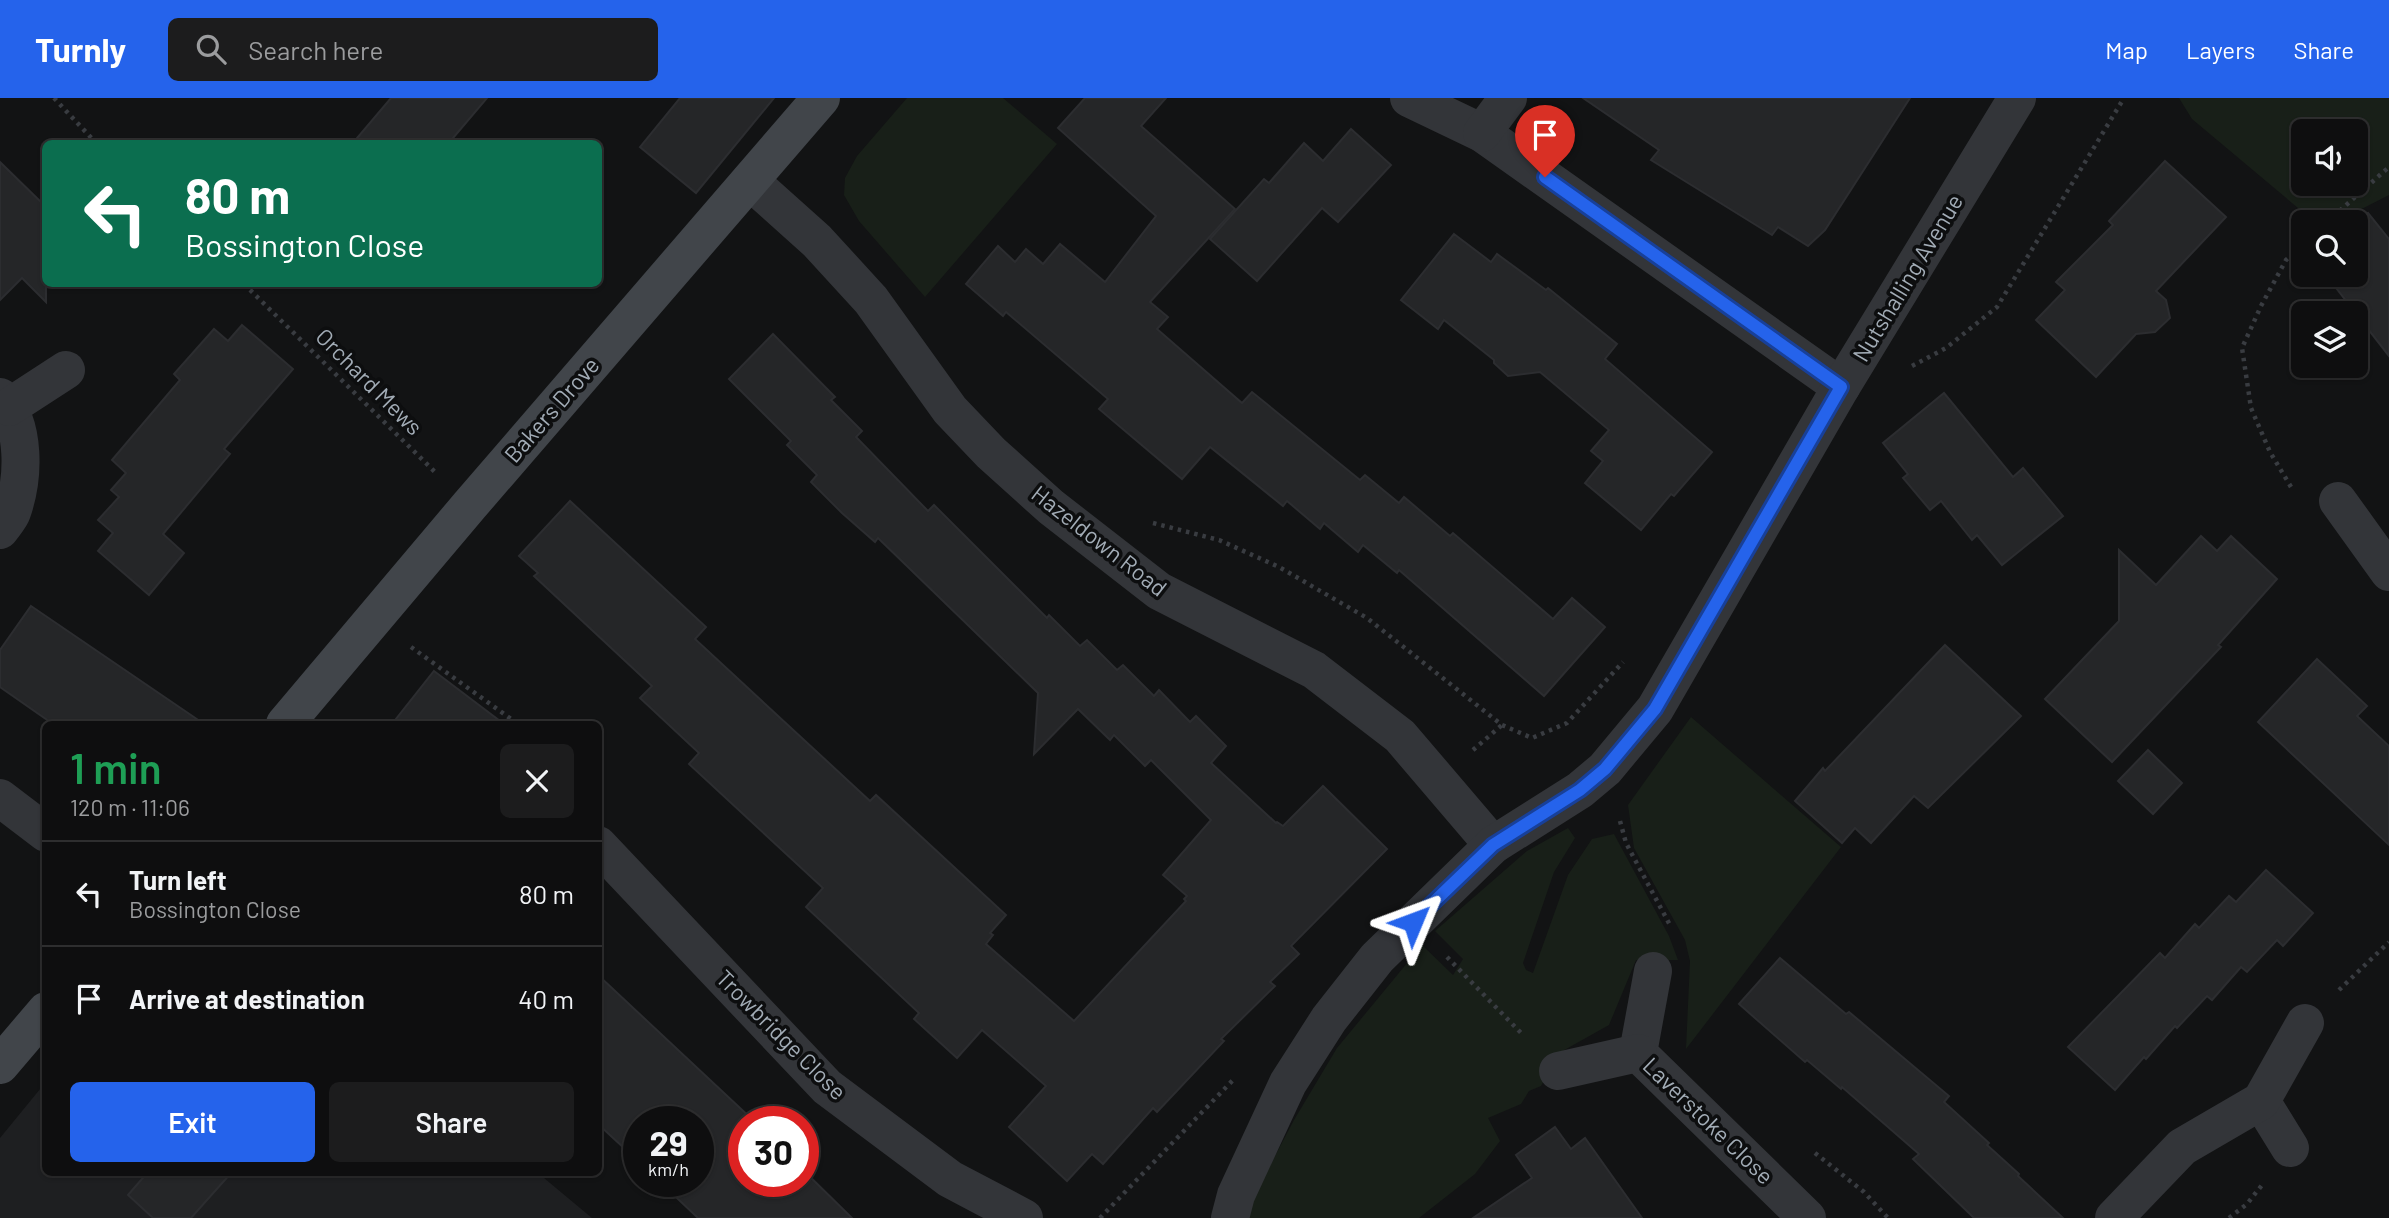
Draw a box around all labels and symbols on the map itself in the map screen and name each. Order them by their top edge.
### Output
pin [1515,105,1575,177]
street label: Nutshalling Avenue [1846,189,1968,366]
street label: Orchard Mews [311,322,429,440]
street label: Bakers Drove [498,351,605,468]
street label: Hazeldown Road [1027,479,1173,602]
position arrow [1376,885,1450,959]
street label: Trowbridge Close [711,963,853,1105]
street label: Laverstoke Close [1638,1051,1780,1190]
speed limit sign: 30 [728,1106,819,1197]

